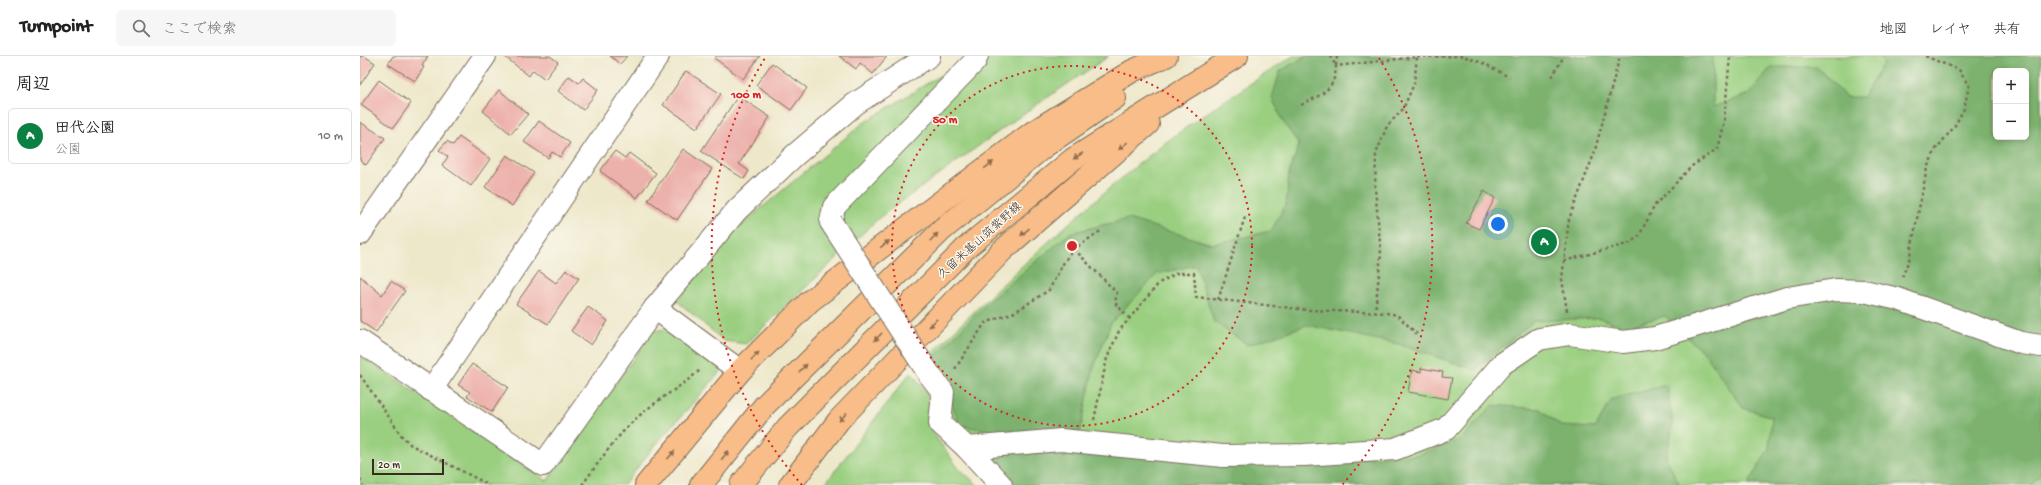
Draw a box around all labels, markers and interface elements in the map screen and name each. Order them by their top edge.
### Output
search box [116,10,396,46]
text: Turnpoint [20,16,92,39]
icon: search [130,17,152,39]
text: ここで検索 [162,21,237,39]
text: 地図 [1880,22,1908,39]
text: レイヤ [1930,22,1971,39]
text: 共有 [1993,22,2021,39]
map controls [1993,68,2029,140]
button: + [1993,68,2029,104]
text: 周辺 [16,76,50,96]
text: 100 m [730,89,761,103]
button: − [1993,104,2029,140]
text: 50 m [933,114,958,128]
text: 田代公園 [55,120,115,138]
text: A [26,129,34,144]
text: 10 m [318,129,343,144]
one-way arrow [1117,142,1128,151]
text: 公園 [55,143,81,158]
one-way arrow [1073,152,1083,160]
one-way arrow [983,161,994,169]
street label: 久留米基山筑紫野線 [935,199,1025,283]
your location [1488,214,1508,234]
one-way arrow [1019,227,1030,236]
pin: A [1531,227,1557,257]
one-way arrow [930,232,939,242]
centre of rings [1065,239,1079,253]
one-way arrow [880,240,891,248]
one-way arrow [928,318,938,328]
one-way arrow [873,332,883,342]
one-way arrow [751,351,760,361]
one-way arrow [798,363,808,373]
one-way arrow [838,412,847,422]
one-way arrow [721,449,730,460]
one-way arrow [667,450,676,460]
scale bar [372,457,444,476]
text: 20 m [378,460,400,472]

